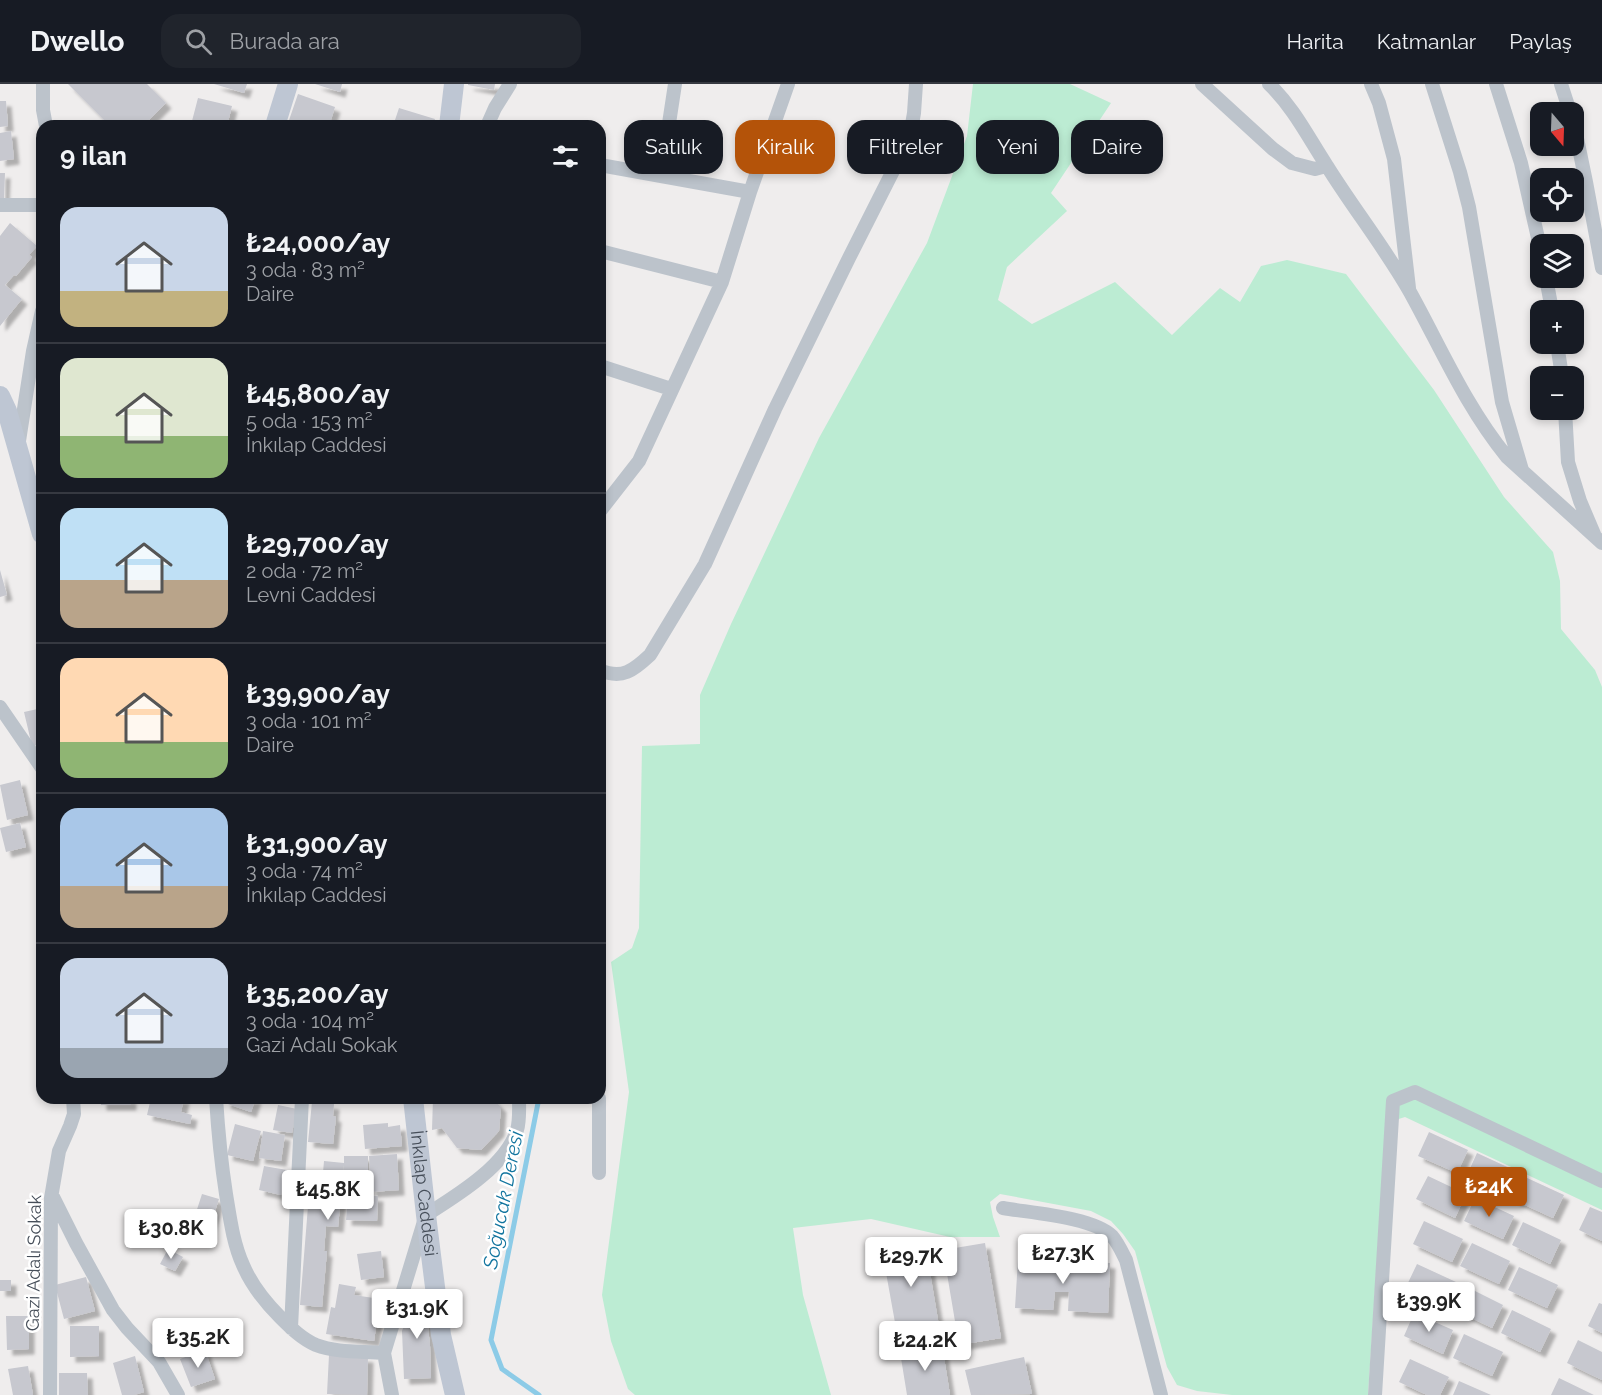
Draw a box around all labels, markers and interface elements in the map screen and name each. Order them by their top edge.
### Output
search box [161,14,581,68]
text: Dwello [30,25,125,58]
icon: search [182,25,215,58]
text: Burada ara [230,28,340,54]
text: Harita [1287,29,1344,54]
text: Katmanlar [1377,29,1476,54]
text: Paylaş [1509,29,1572,54]
north arrow [1530,102,1584,156]
map controls [1530,102,1584,420]
chip: Satılık [624,120,723,174]
chip: Kiralık [735,120,835,174]
chip: Filtreler [847,120,964,174]
chip: Yeni [976,120,1059,174]
chip: Daire [1071,120,1163,174]
icon: filters [549,140,582,173]
text: 9 ilan [60,141,127,171]
button: locate [1530,168,1584,222]
text: ₺24,000/ay [246,228,390,258]
icon: home [108,231,180,303]
button: layers [1530,234,1584,288]
text: 3 oda · 83 m² [246,258,365,282]
text: Daire [246,282,294,306]
button: + [1530,300,1584,354]
button: − [1530,366,1584,420]
text: ₺45,800/ay [246,379,390,409]
icon: home [108,382,180,454]
text: 5 oda · 153 m² [246,409,373,433]
text: İnkılap Caddesi [246,433,387,457]
text: ₺29,700/ay [246,529,389,559]
icon: home [108,532,180,604]
text: 2 oda · 72 m² [246,559,363,583]
text: Levni Caddesi [246,583,376,607]
text: ₺39,900/ay [246,679,390,709]
icon: home [108,682,180,754]
text: 3 oda · 101 m² [246,709,372,733]
text: Daire [246,733,294,757]
text: ₺31,900/ay [246,829,388,859]
icon: home [108,832,180,904]
text: 3 oda · 74 m² [246,859,363,883]
text: İnkılap Caddesi [246,883,387,907]
text: ₺35,200/ay [246,979,388,1009]
icon: home [108,982,180,1054]
text: 3 oda · 104 m² [246,1009,374,1033]
text: Gazi Adalı Sokak [246,1033,397,1057]
water label: Soğucak Deresi [478,1128,528,1272]
street label: İnkılap Caddesi [407,1129,442,1258]
pin: ₺24K [1453,1167,1525,1218]
pin: ₺45.8K [279,1170,377,1221]
text: ₺24K [1465,1174,1513,1198]
text: ₺45.8K [296,1177,360,1201]
street label: Gazi Adalı Sokak [22,1194,45,1331]
pin: ₺30.8K [122,1209,220,1260]
text: ₺30.8K [138,1216,204,1240]
pin: ₺27.3K [1014,1234,1112,1285]
pin: ₺29.7K [862,1237,960,1288]
text: ₺27.3K [1032,1241,1094,1265]
text: ₺29.7K [879,1244,943,1268]
pin: ₺39.9K [1380,1282,1478,1333]
pin: ₺31.9K [368,1289,466,1340]
text: ₺39.9K [1397,1289,1461,1313]
text: ₺31.9K [386,1296,448,1320]
pin: ₺35.2K [149,1318,247,1369]
pin: ₺24.2K [876,1321,974,1372]
text: ₺35.2K [166,1325,230,1349]
text: ₺24.2K [893,1328,957,1352]

